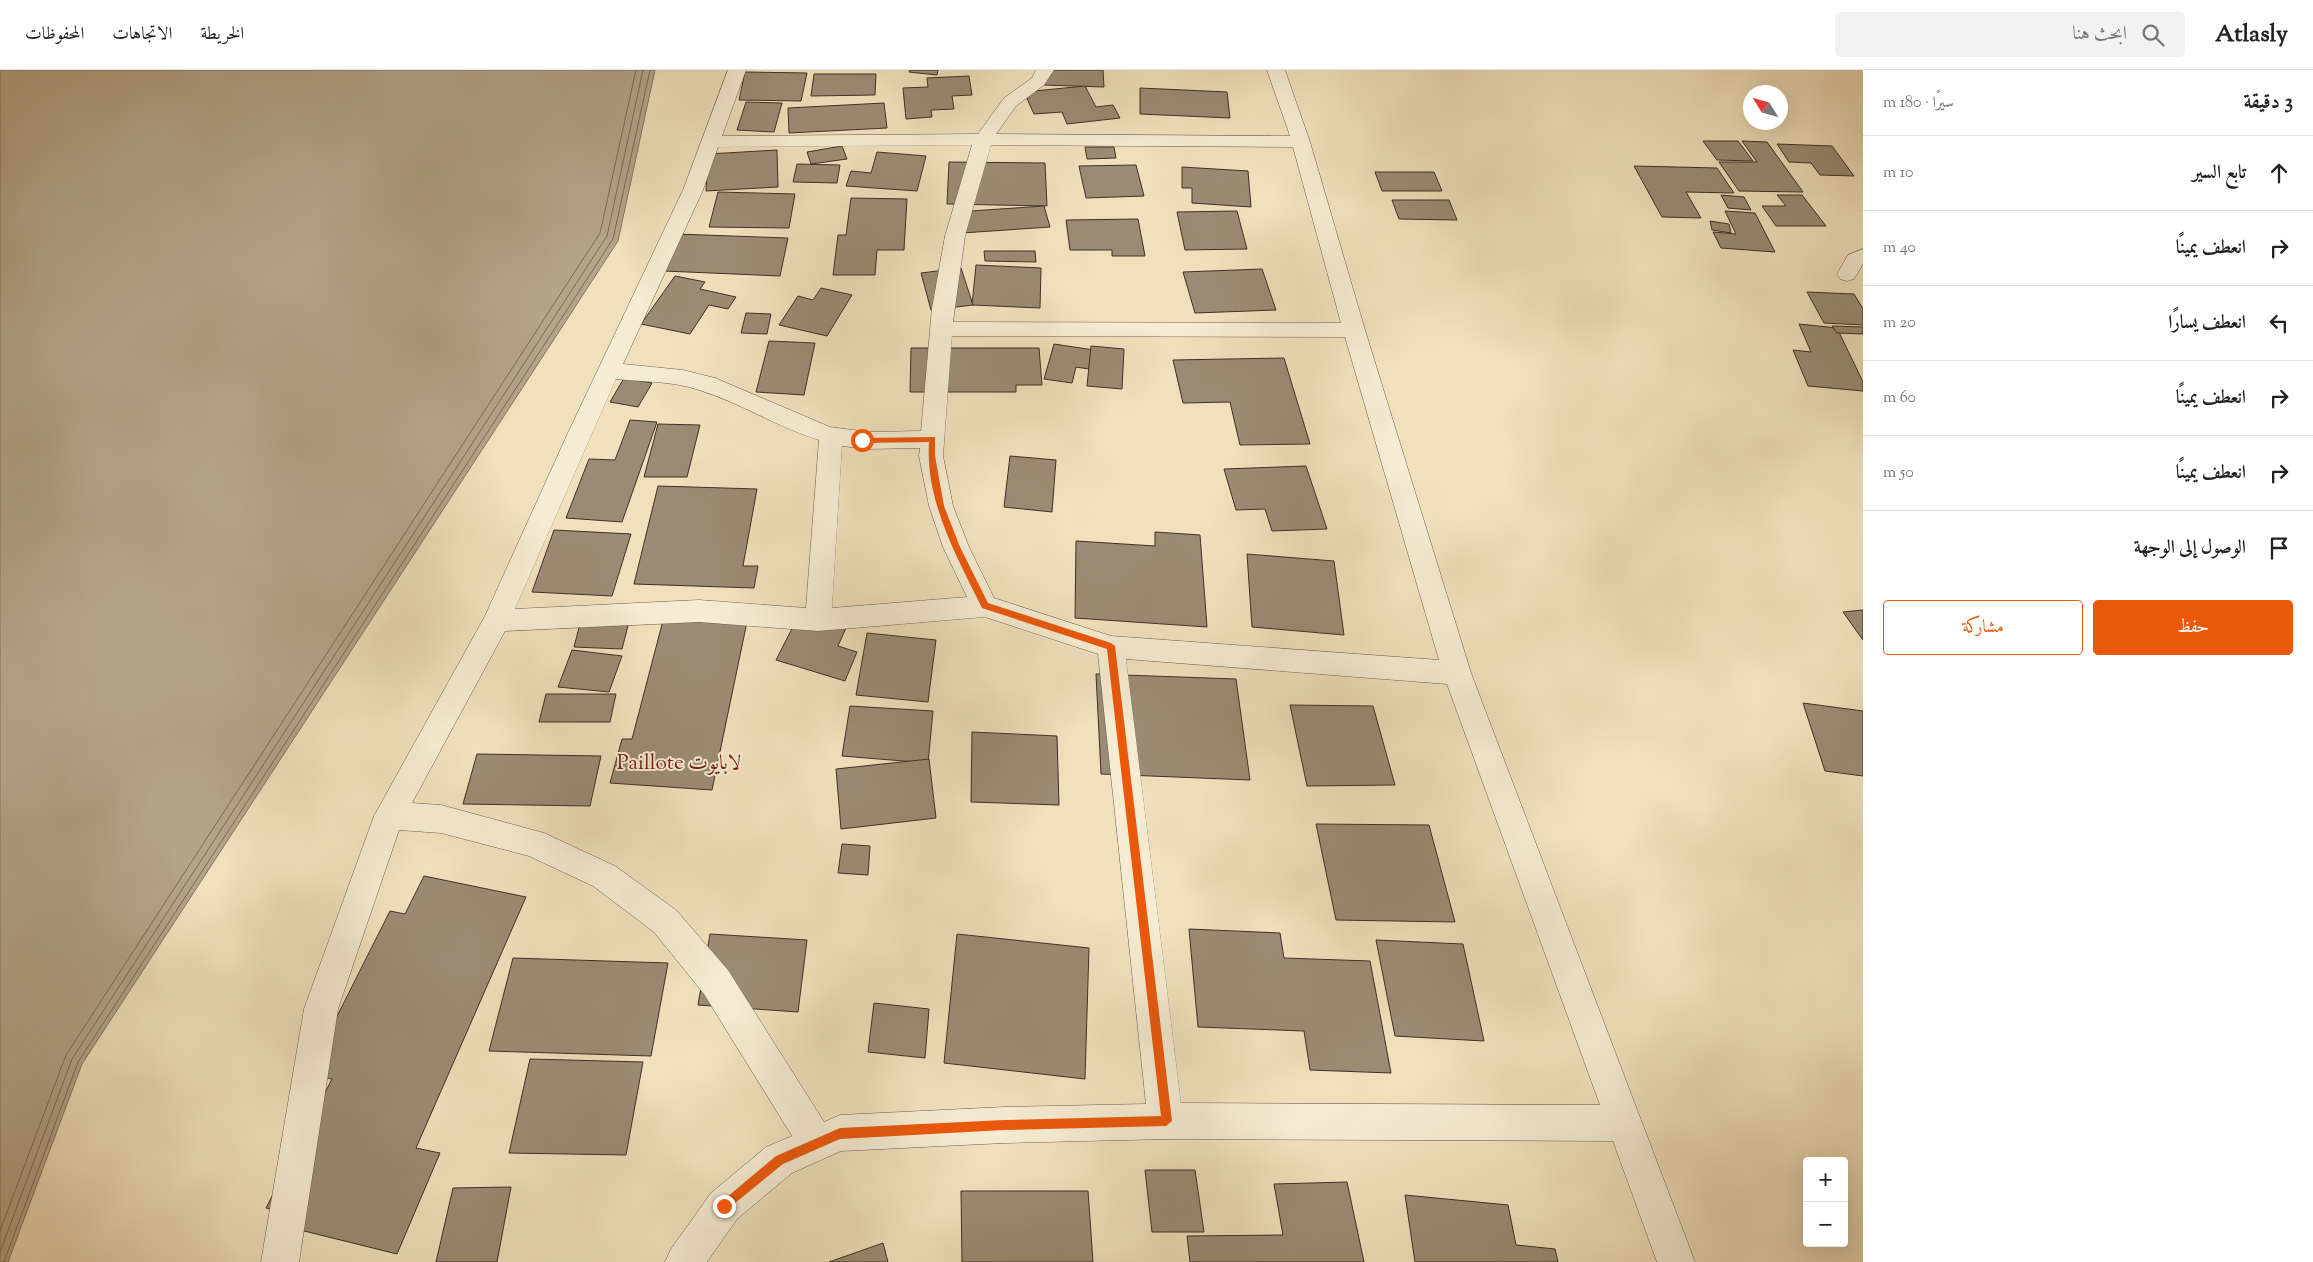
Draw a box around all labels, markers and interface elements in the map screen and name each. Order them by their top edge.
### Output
search box [1835,12,2185,57]
text: Atlasly [2215,18,2288,52]
text: ابحث هنا [2072,21,2127,48]
icon: search [2139,21,2167,49]
text: المحفوظات [25,22,84,48]
text: الاتجاهات [112,22,172,48]
text: الخريطة [200,22,244,48]
north arrow [1743,85,1788,130]
text: 3 دقيقة [2243,88,2293,118]
text: سيرًا · 180 m [1883,92,1954,115]
icon: ahead [2265,159,2293,187]
text: تابع السير [2192,160,2246,187]
text: 10 m [1883,162,1913,185]
icon: right [2265,234,2293,262]
text: انعطف يمينًا [2176,235,2246,262]
text: 40 m [1883,237,1916,260]
icon: left [2265,309,2293,337]
text: انعطف يسارًا [2168,310,2246,337]
text: 20 m [1883,312,1916,335]
icon: right [2265,384,2293,412]
text: انعطف يمينًا [2176,385,2246,412]
text: 60 m [1883,387,1916,410]
route start [851,429,874,452]
icon: right [2265,459,2293,487]
text: انعطف يمينًا [2176,460,2246,487]
text: 50 m [1883,462,1914,485]
icon: arrive [2265,534,2293,562]
text: الوصول إلى الوجهة [2134,535,2246,562]
button: مشاركة [1883,600,2083,655]
button: حفظ [2093,600,2293,655]
district label: Paillote لابايوت [617,749,741,779]
map controls [1803,1157,1848,1247]
button: + [1803,1157,1848,1202]
route end [713,1195,736,1218]
button: − [1803,1202,1848,1247]

